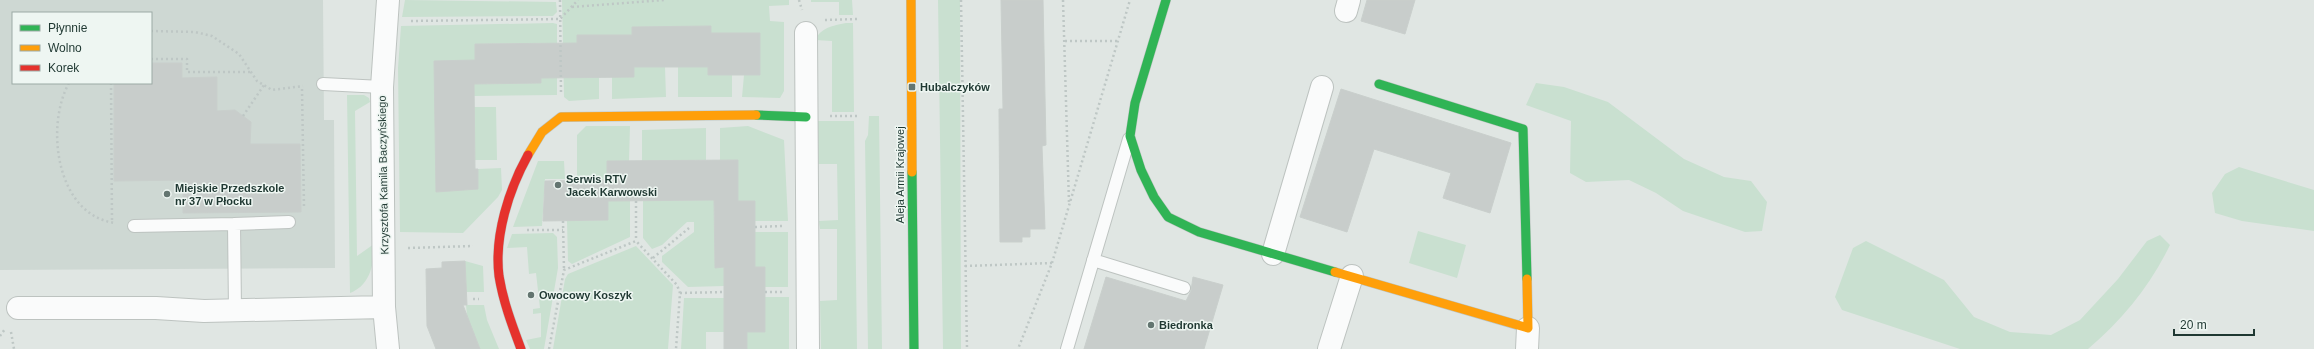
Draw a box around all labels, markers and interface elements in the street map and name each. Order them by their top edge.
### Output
legend [12,12,152,84]
text: Płynnie [48,21,88,35]
text: Wolno [48,41,82,55]
text: Korek [48,61,80,75]
place label: Hubalczyków [920,81,990,93]
marker: Hubalczyków [907,82,917,92]
street label: Krzysztofa Kamila Baczyńskiego [376,95,390,255]
street label: Aleja Armii Krajowej [894,126,906,224]
place label: Serwis RTV Jacek Karwowski [566,173,657,198]
marker: Serwis RTV Jacek Karwowski [553,180,563,190]
place label: Miejskie Przedszkole nr 37 w Płocku [175,182,284,207]
marker: Miejskie Przedszkole nr 37 w Płocku [162,189,172,199]
place label: Owocowy Koszyk [539,289,633,301]
marker: Owocowy Koszyk [526,290,536,300]
scale bar [2174,311,2254,337]
text: 20 m [2180,318,2207,332]
place label: Biedronka [1159,319,1214,331]
marker: Biedronka [1146,320,1156,330]

